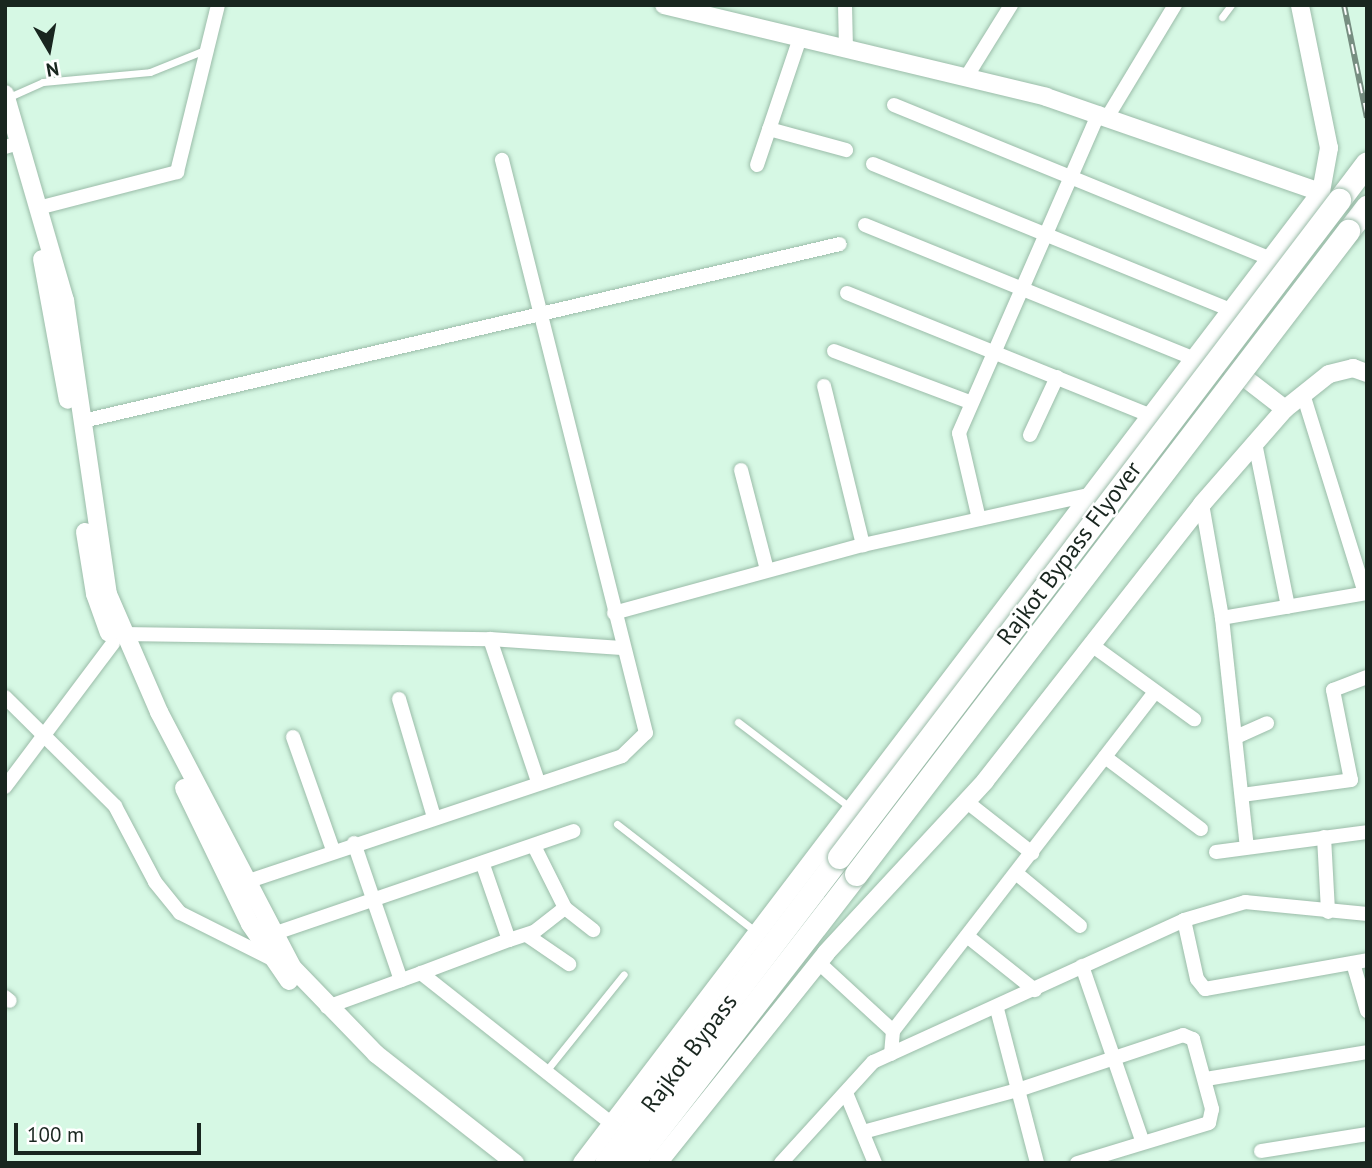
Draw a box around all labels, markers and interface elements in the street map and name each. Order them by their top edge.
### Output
north arrow [14,14,84,84]
text: N [44,57,61,83]
street label: Rajkot Bypass Flyover [991,456,1147,650]
street label: Rajkot Bypass [635,988,743,1118]
scale bar [18,1108,205,1152]
text: 100 m [27,1121,84,1148]

